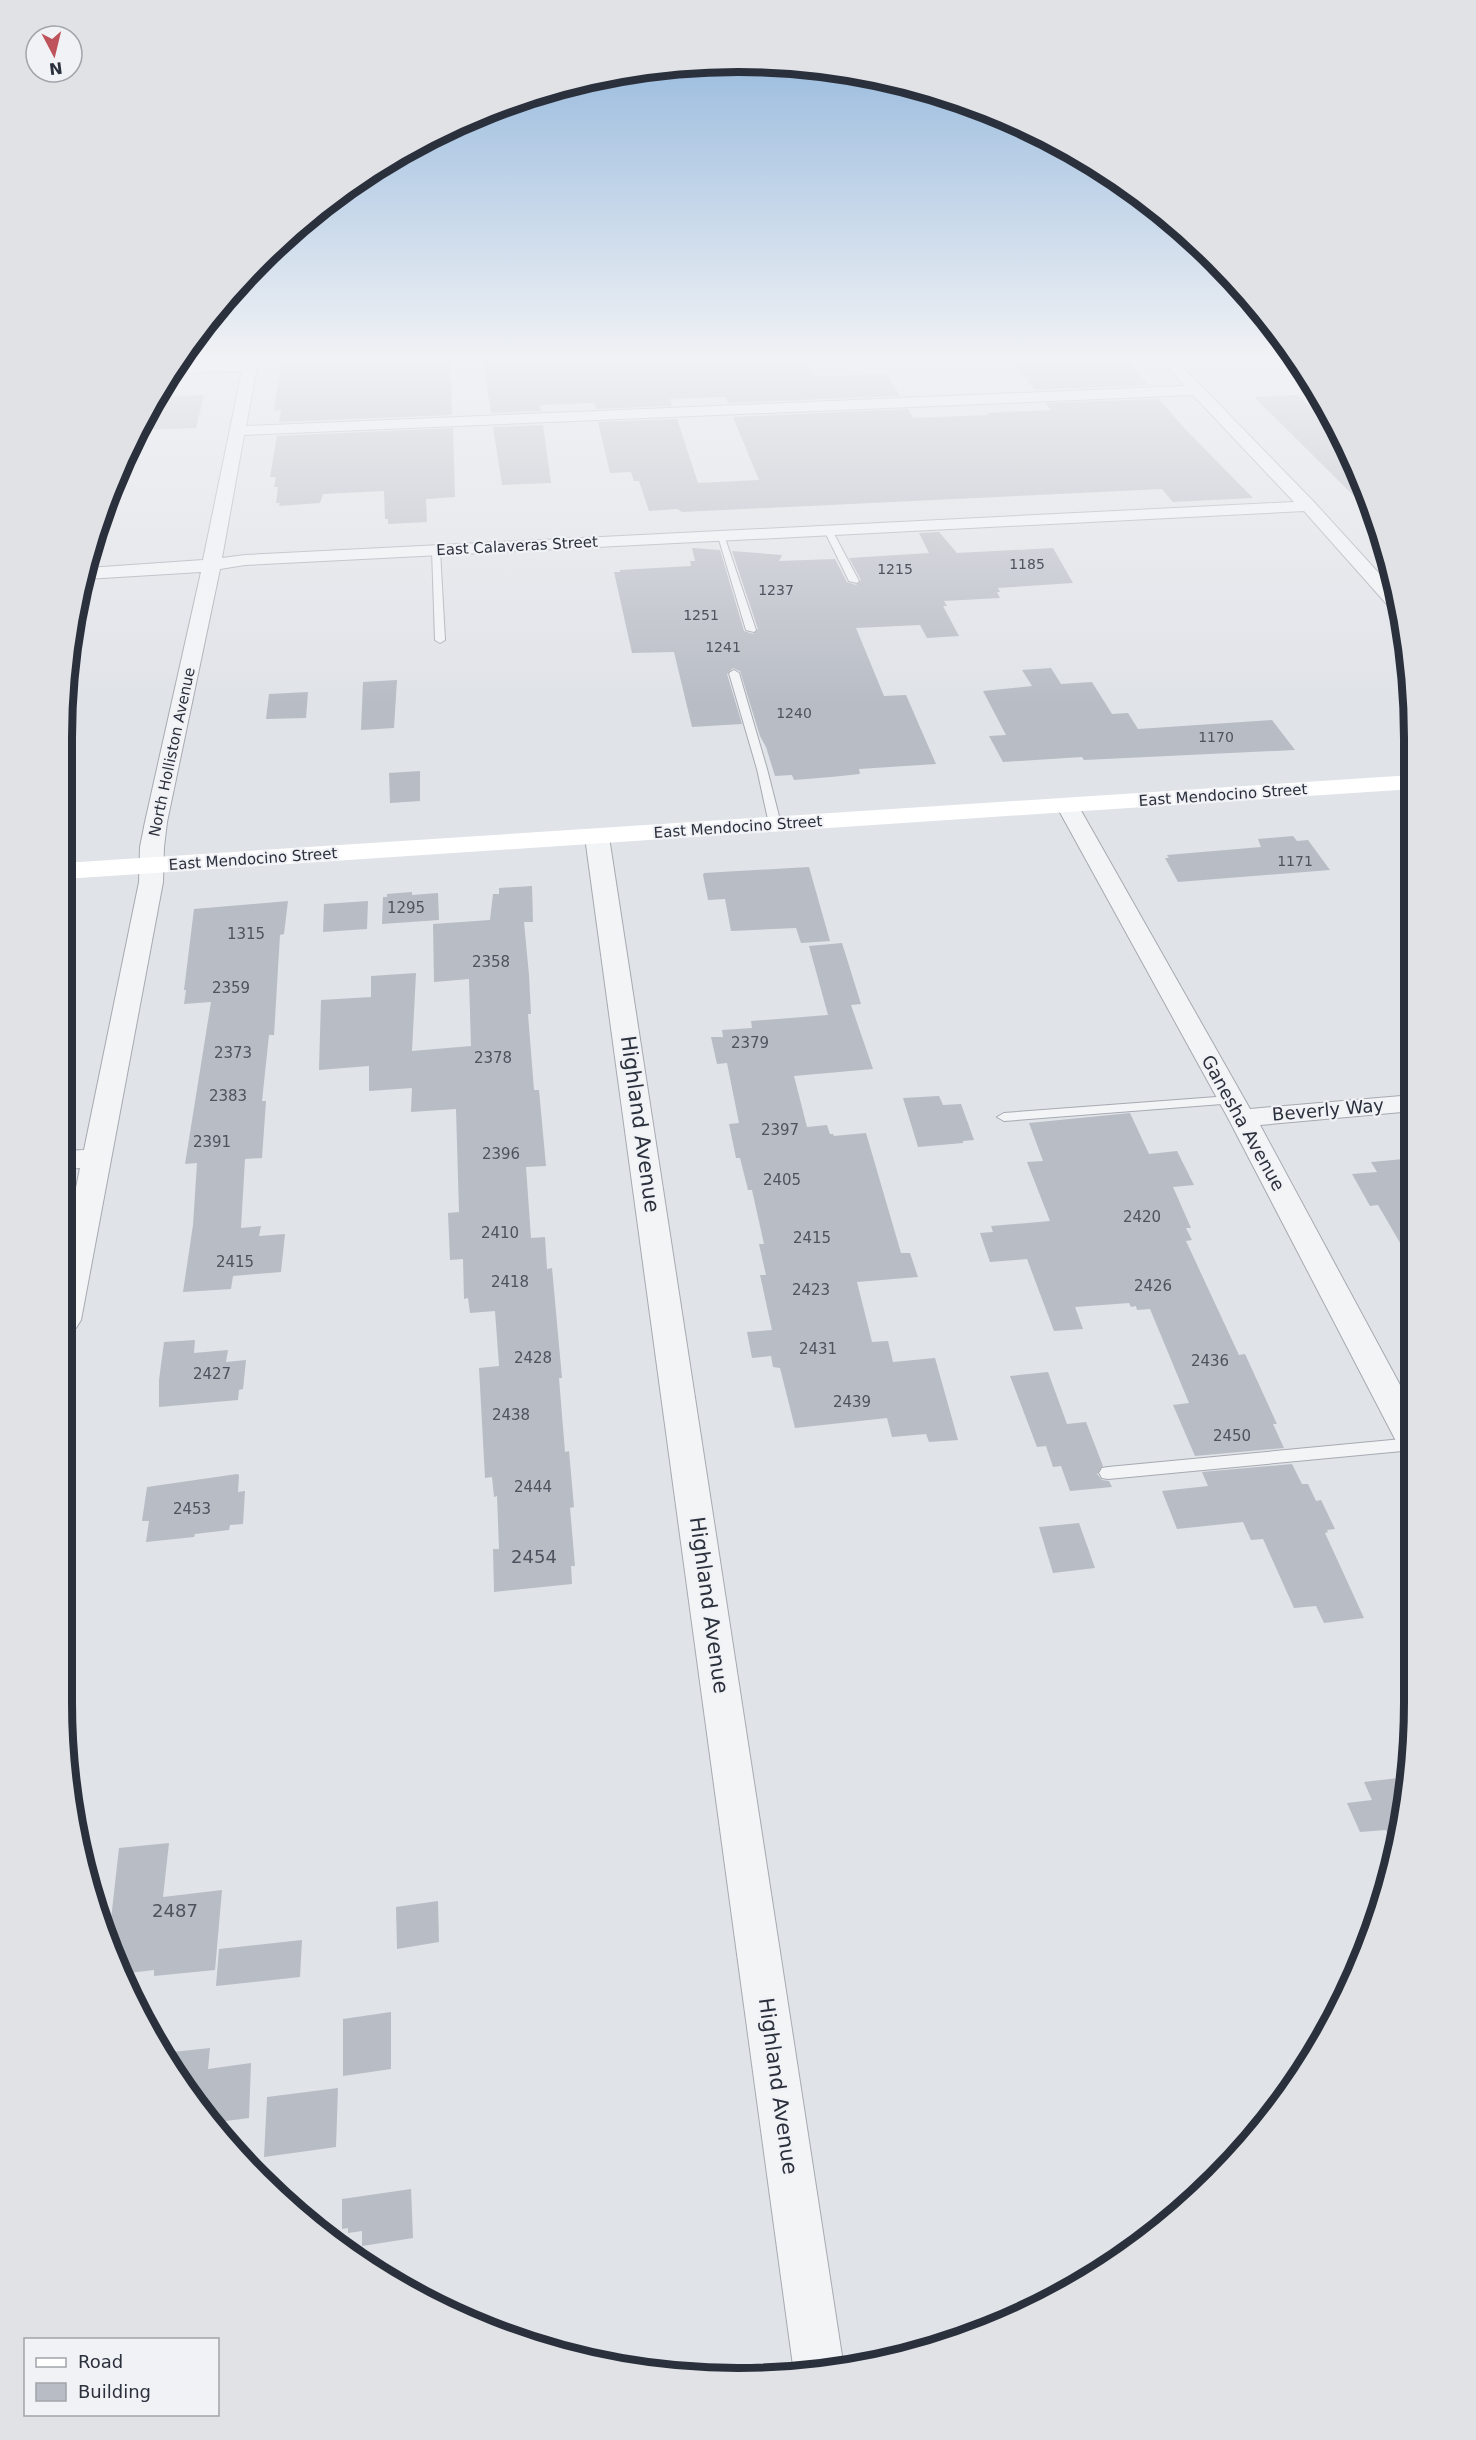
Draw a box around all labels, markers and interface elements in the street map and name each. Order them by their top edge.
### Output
north arrow [24,24,84,84]
text: N [48,58,64,79]
street label: East Calaveras Street [436,533,598,559]
house number: 1185 [1009,556,1045,572]
house number: 1215 [877,561,913,577]
house number: 1237 [758,582,794,598]
house number: 1251 [683,607,719,623]
house number: 1241 [705,639,741,655]
street label: North Holliston Avenue [145,666,199,838]
house number: 1240 [776,705,812,721]
house number: 1170 [1198,729,1234,745]
street label: East Mendocino Street [1138,780,1308,810]
street label: East Mendocino Street [653,812,823,842]
street label: East Mendocino Street [168,844,338,874]
house number: 1171 [1277,853,1313,869]
house number: 1295 [387,899,425,917]
house number: 1315 [227,925,265,943]
house number: 2358 [472,953,510,971]
house number: 2359 [212,979,250,997]
street label: Highland Avenue [616,1034,664,1214]
house number: 2379 [731,1034,769,1052]
house number: 2373 [214,1044,252,1062]
house number: 2378 [474,1049,512,1067]
street label: Ganesha Avenue [1197,1051,1289,1194]
house number: 2383 [209,1087,247,1105]
street label: Beverly Way [1271,1094,1385,1125]
house number: 2397 [761,1121,799,1139]
house number: 2391 [193,1133,231,1151]
house number: 2396 [482,1145,520,1163]
house number: 2405 [763,1171,801,1189]
house number: 2420 [1123,1208,1161,1226]
house number: 2410 [481,1224,519,1242]
house number: 2415 [793,1229,831,1247]
house number: 2415 [216,1253,254,1271]
house number: 2418 [491,1273,529,1291]
house number: 2426 [1134,1277,1172,1295]
house number: 2423 [792,1281,830,1299]
house number: 2431 [799,1340,837,1358]
house number: 2428 [514,1349,552,1367]
house number: 2436 [1191,1352,1229,1370]
house number: 2427 [193,1365,231,1383]
house number: 2439 [833,1393,871,1411]
house number: 2438 [492,1406,530,1424]
house number: 2450 [1213,1427,1251,1445]
house number: 2444 [514,1478,552,1496]
house number: 2453 [173,1500,211,1518]
street label: Highland Avenue [685,1515,733,1695]
house number: 2454 [511,1546,557,1567]
house number: 2487 [152,1900,198,1921]
street label: Highland Avenue [754,1996,802,2176]
legend [24,2338,219,2416]
text: Road [78,2351,123,2372]
text: Building [78,2381,151,2402]

